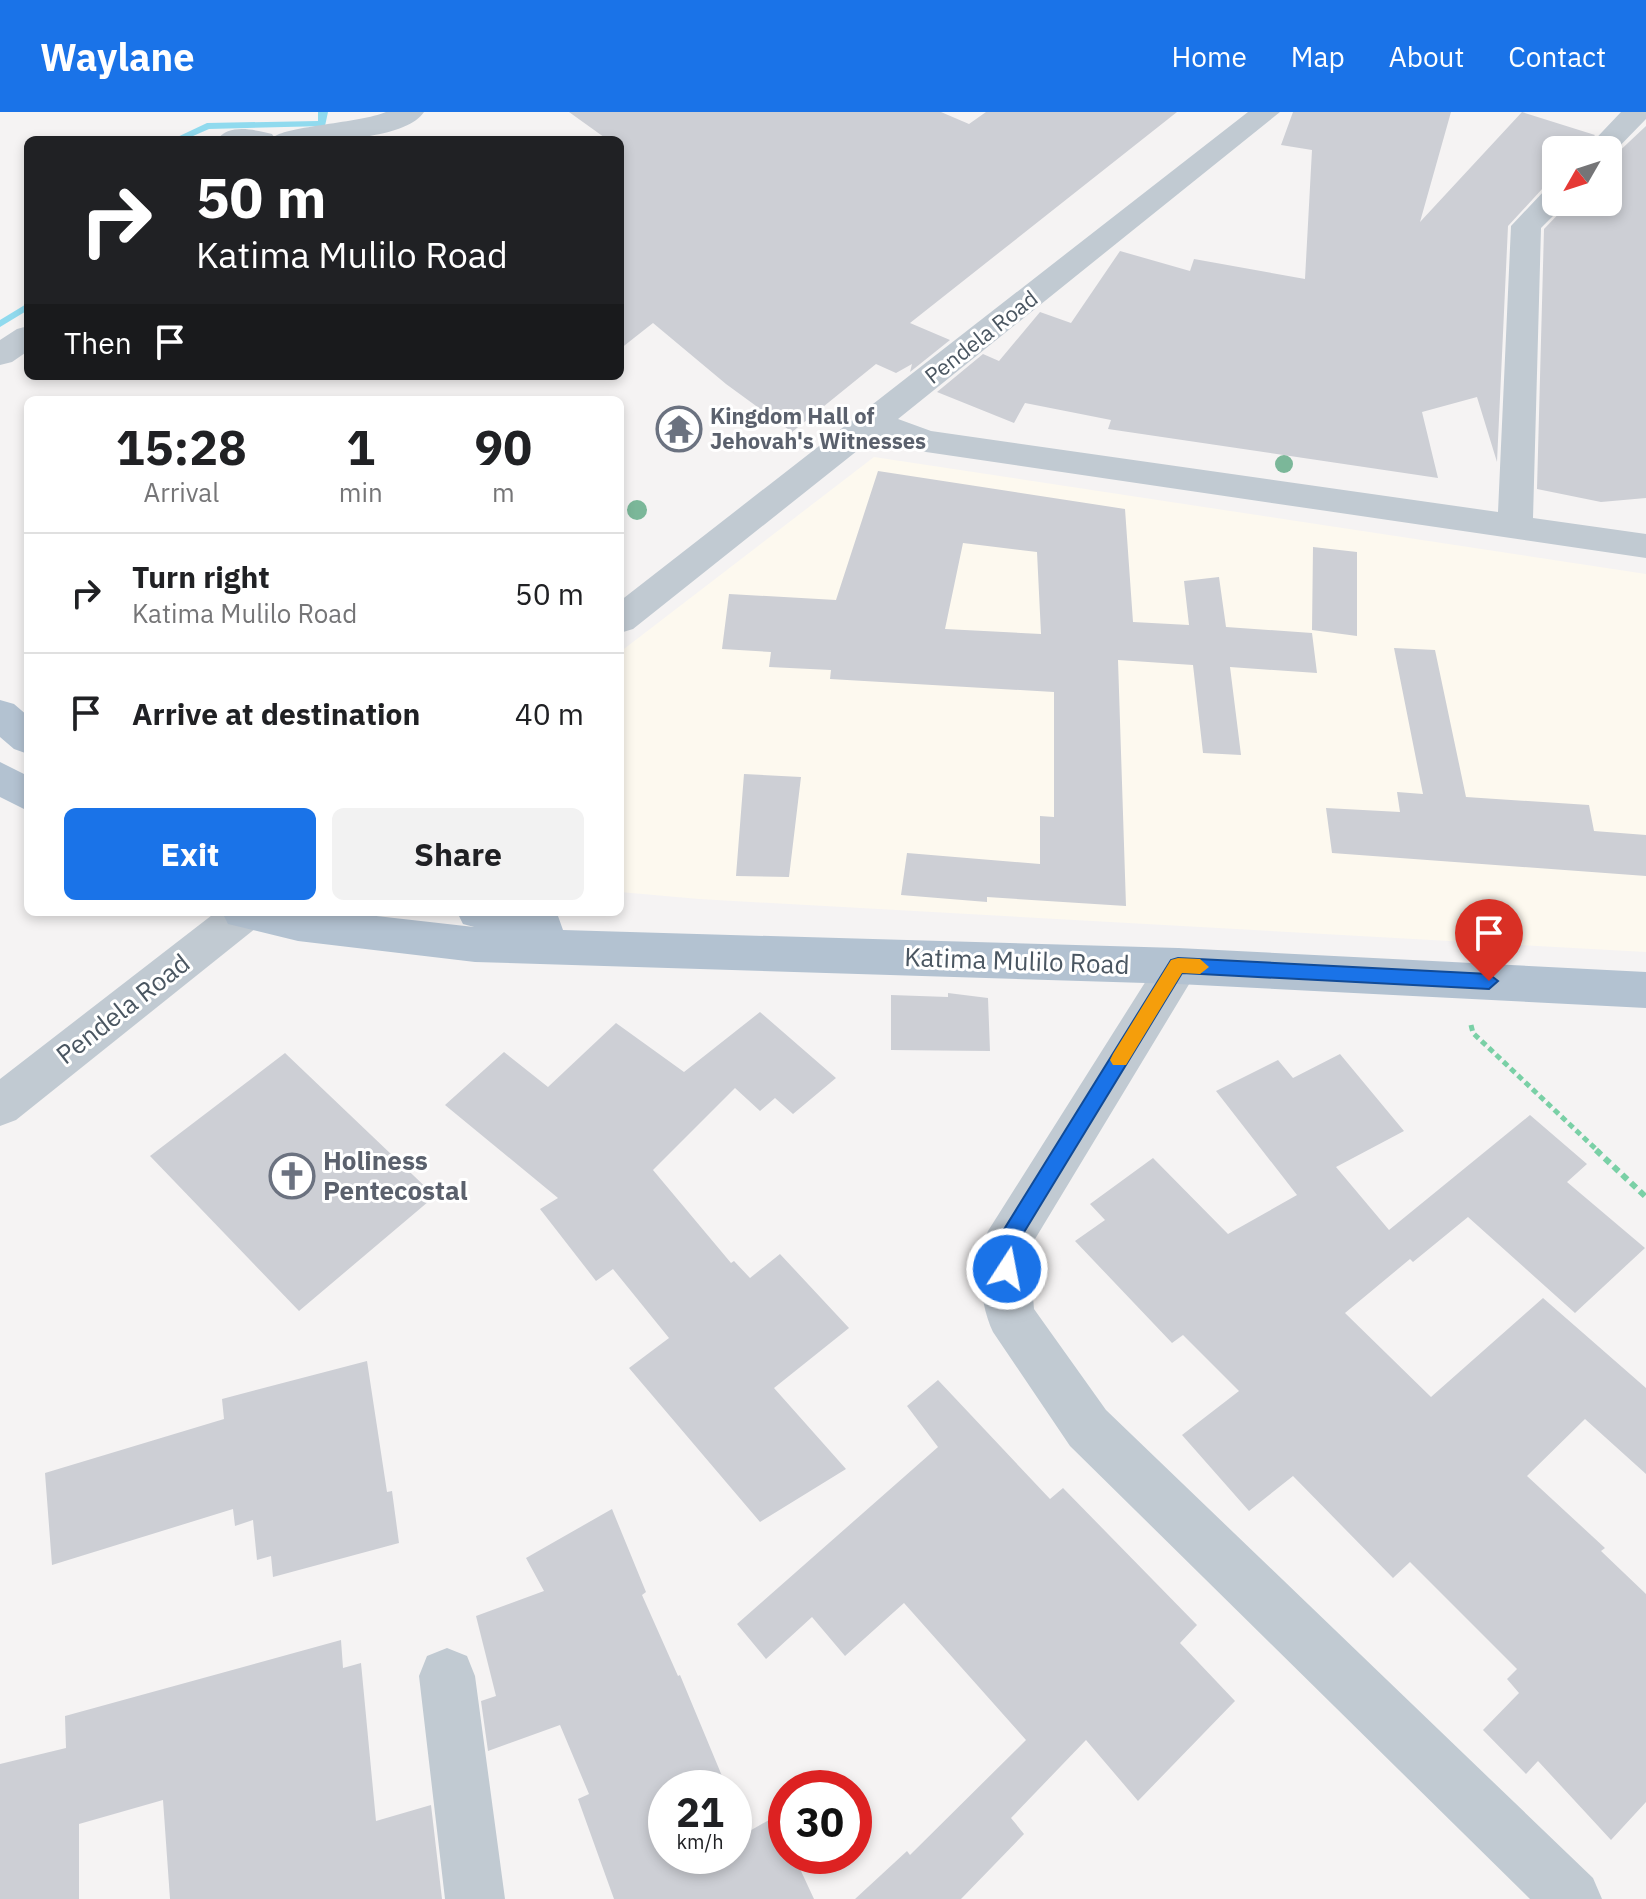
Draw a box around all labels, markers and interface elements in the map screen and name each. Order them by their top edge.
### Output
text: Waylane [40,32,195,81]
text: Home [1171,38,1247,75]
text: Map [1291,38,1345,75]
text: About [1389,38,1464,75]
text: Contact [1508,38,1606,75]
north arrow [1542,136,1622,216]
map controls [1542,136,1622,216]
text: 50 m [196,161,326,233]
icon: right [64,168,168,272]
text: Katima Mulilo Road [196,231,508,278]
street label: Pendela Road [918,283,1043,390]
icon: arrive [148,320,192,364]
text: Then [64,323,132,362]
place label: Kingdom Hall of Jehovah's Witnesses [710,401,926,455]
temple icon: Kingdom Hall of Jehovah's Witnesses [655,405,703,453]
text: 15:28 [116,416,247,478]
text: 1 [346,416,375,478]
text: 90 [475,416,532,478]
text: Arrival [143,475,219,509]
text: min [339,475,383,509]
text: m [492,475,515,509]
text: Turn right [132,557,270,596]
icon: right [64,571,108,615]
text: 50 m [515,574,584,613]
text: Katima Mulilo Road [132,596,357,630]
icon: arrive [64,691,108,735]
text: Arrive at destination [132,694,420,733]
text: 40 m [515,694,584,733]
button: Exit [64,808,316,900]
button: Share [332,808,584,900]
pin [1455,899,1523,981]
icon: arrive [1467,911,1511,955]
street label: Katima Mulilo Road [904,939,1130,981]
street label: Pendela Road [49,945,196,1071]
place label: Holiness Pentecostal [323,1143,468,1207]
church icon: Holiness Pentecostal [268,1152,316,1200]
position arrow [965,1227,1049,1311]
speed limit sign: 30 [768,1770,872,1874]
text: 21 [676,1786,724,1838]
text: km/h [676,1828,724,1855]

